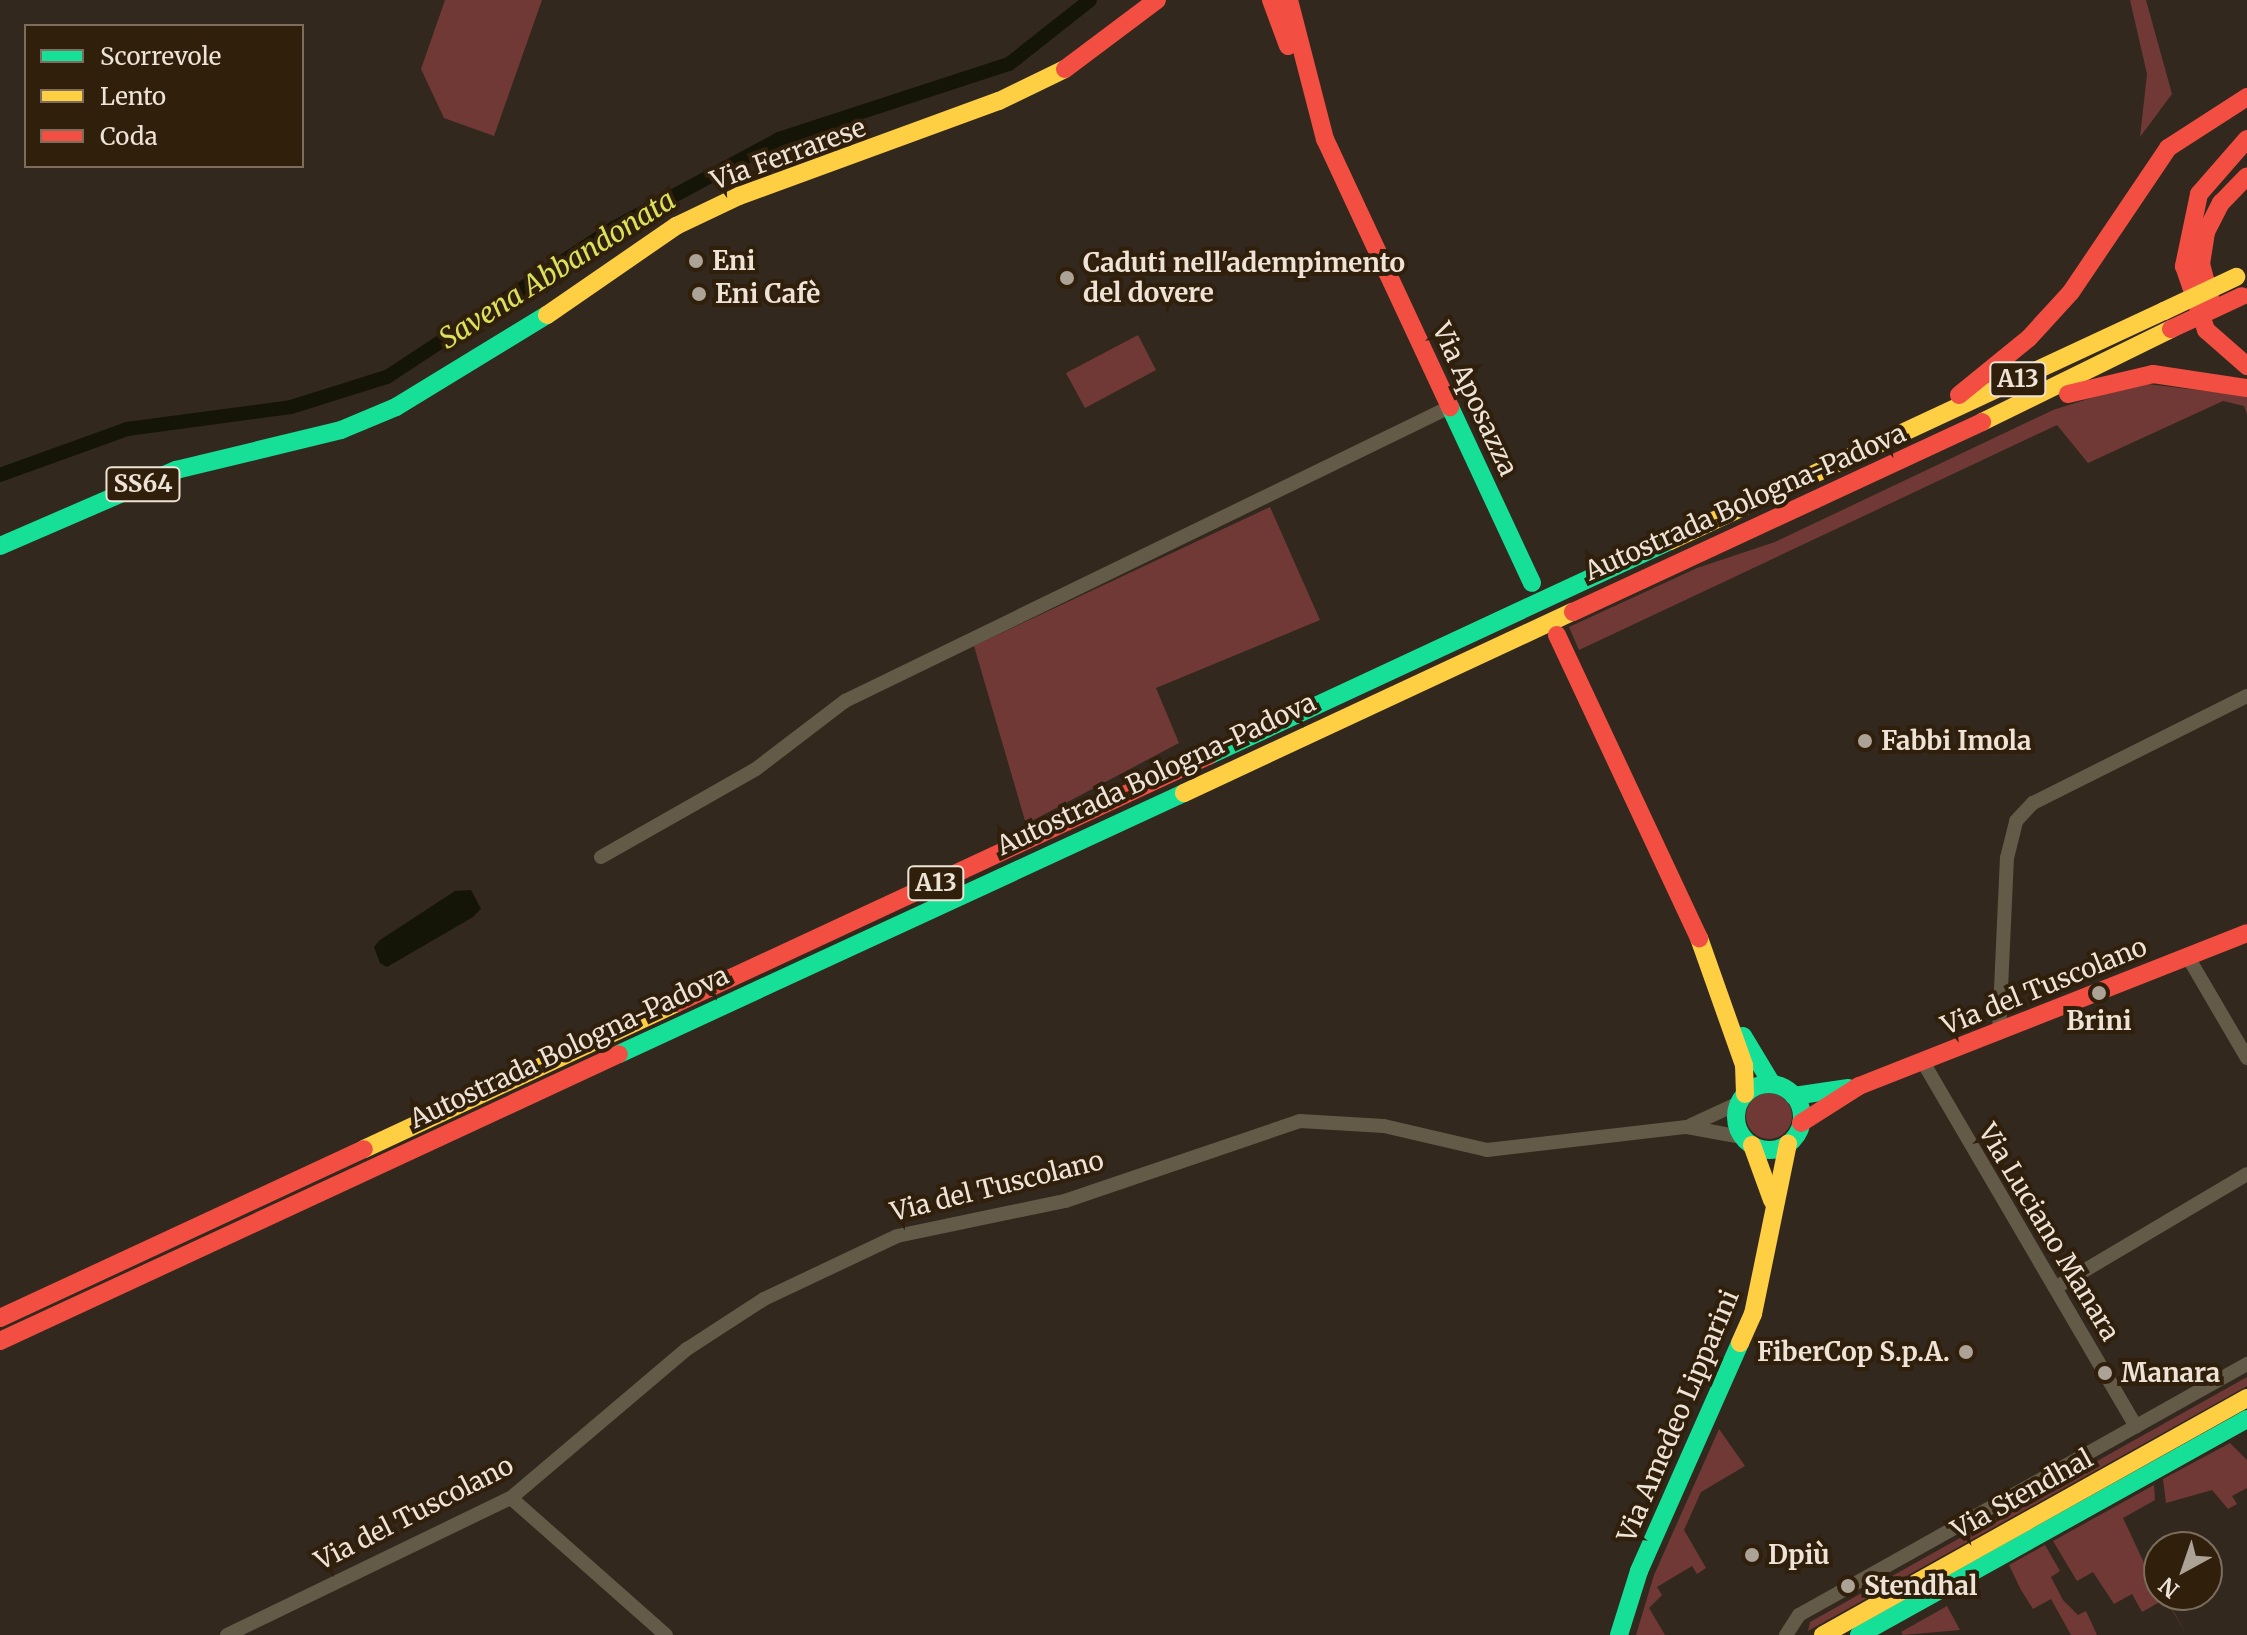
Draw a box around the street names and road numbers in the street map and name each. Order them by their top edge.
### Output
street label: Via Ferrarese [706,112,870,196]
street label: Via Aposazza [1426,317,1524,481]
road number: A13 [1988,359,2048,399]
street label: Autostrada Bologna-Padova [1580,417,1910,587]
road number: SS64 [105,464,181,504]
street label: Autostrada Bologna-Padova [992,686,1320,862]
road number: A13 [906,863,966,903]
street label: Via del Tuscolano [1937,931,2151,1041]
street label: Autostrada Bologna-Padova [405,959,733,1135]
street label: Via Luciano Manara [1972,1118,2126,1346]
street label: Via del Tuscolano [887,1144,1107,1228]
street label: Via Amedeo Lipparini [1611,1285,1745,1547]
street label: Via Stendhal [1946,1442,2098,1546]
street label: Via del Tuscolano [310,1449,518,1577]

